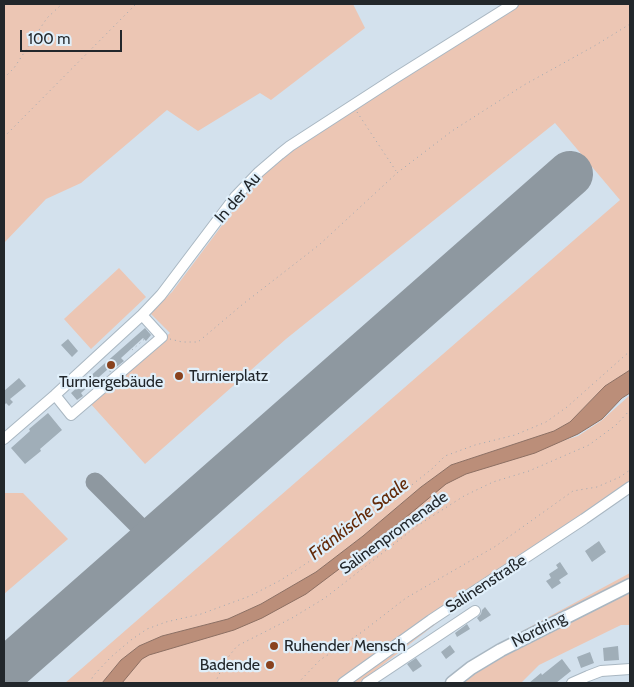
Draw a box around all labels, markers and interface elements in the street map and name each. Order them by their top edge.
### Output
scale bar [22,20,125,52]
text: 100 m [28,30,70,48]
street label: In der Au [211,169,265,227]
marker: Turniergebäude [105,359,117,371]
place label: Turnierplatz [189,366,268,386]
marker: Turnierplatz [173,370,185,382]
place label: Turniergebäude [59,372,163,392]
water label: Fränkische Saale [305,473,413,565]
street label: Salinenpromenade [336,487,452,579]
street label: Salinenstraße [442,551,530,617]
street label: Nordring [508,608,570,652]
place label: Ruhender Mensch [284,636,406,656]
marker: Ruhender Mensch [268,640,280,652]
place label: Badende [200,655,260,675]
marker: Badende [264,659,276,671]

